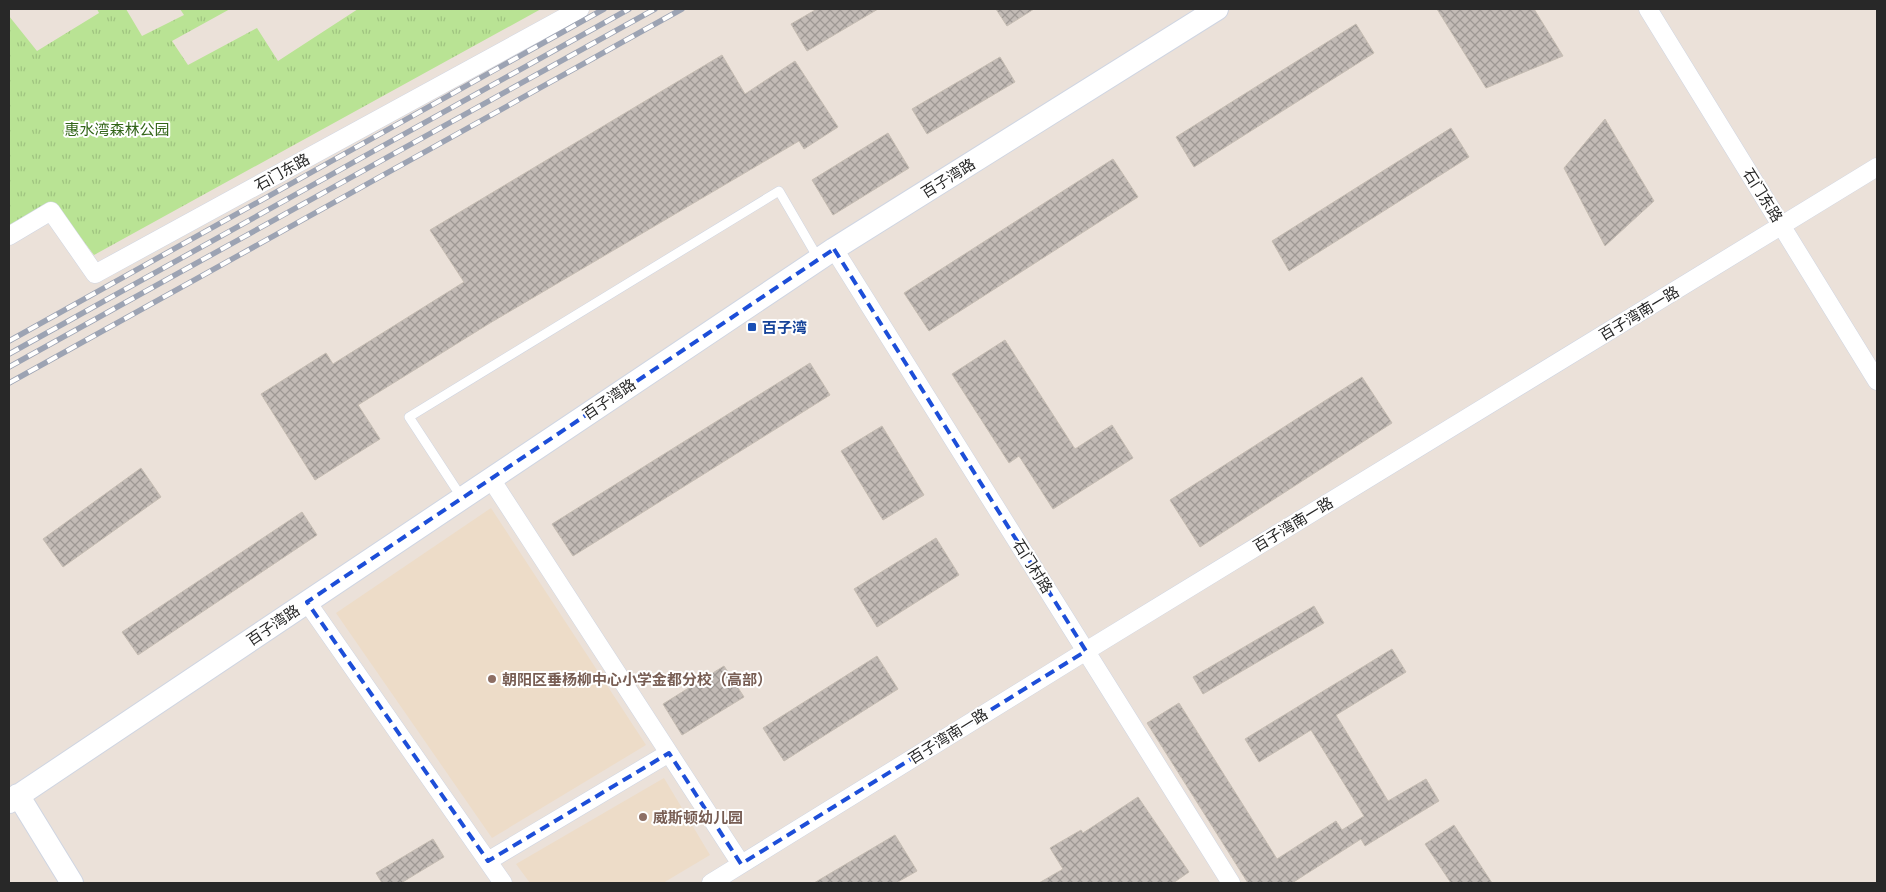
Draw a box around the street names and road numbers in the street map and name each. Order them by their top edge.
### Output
street label: 石门东路 [250,147,314,197]
street label: 百子湾路 [916,152,980,204]
street label: 石门东路 [1737,163,1789,227]
street label: 百子湾南一路 [1594,280,1684,346]
street label: 百子湾路 [578,373,640,425]
street label: 百子湾南一路 [1248,491,1338,557]
street label: 石门村路 [1007,534,1059,598]
street label: 百子湾路 [242,599,304,651]
street label: 百子湾南一路 [904,702,992,770]

